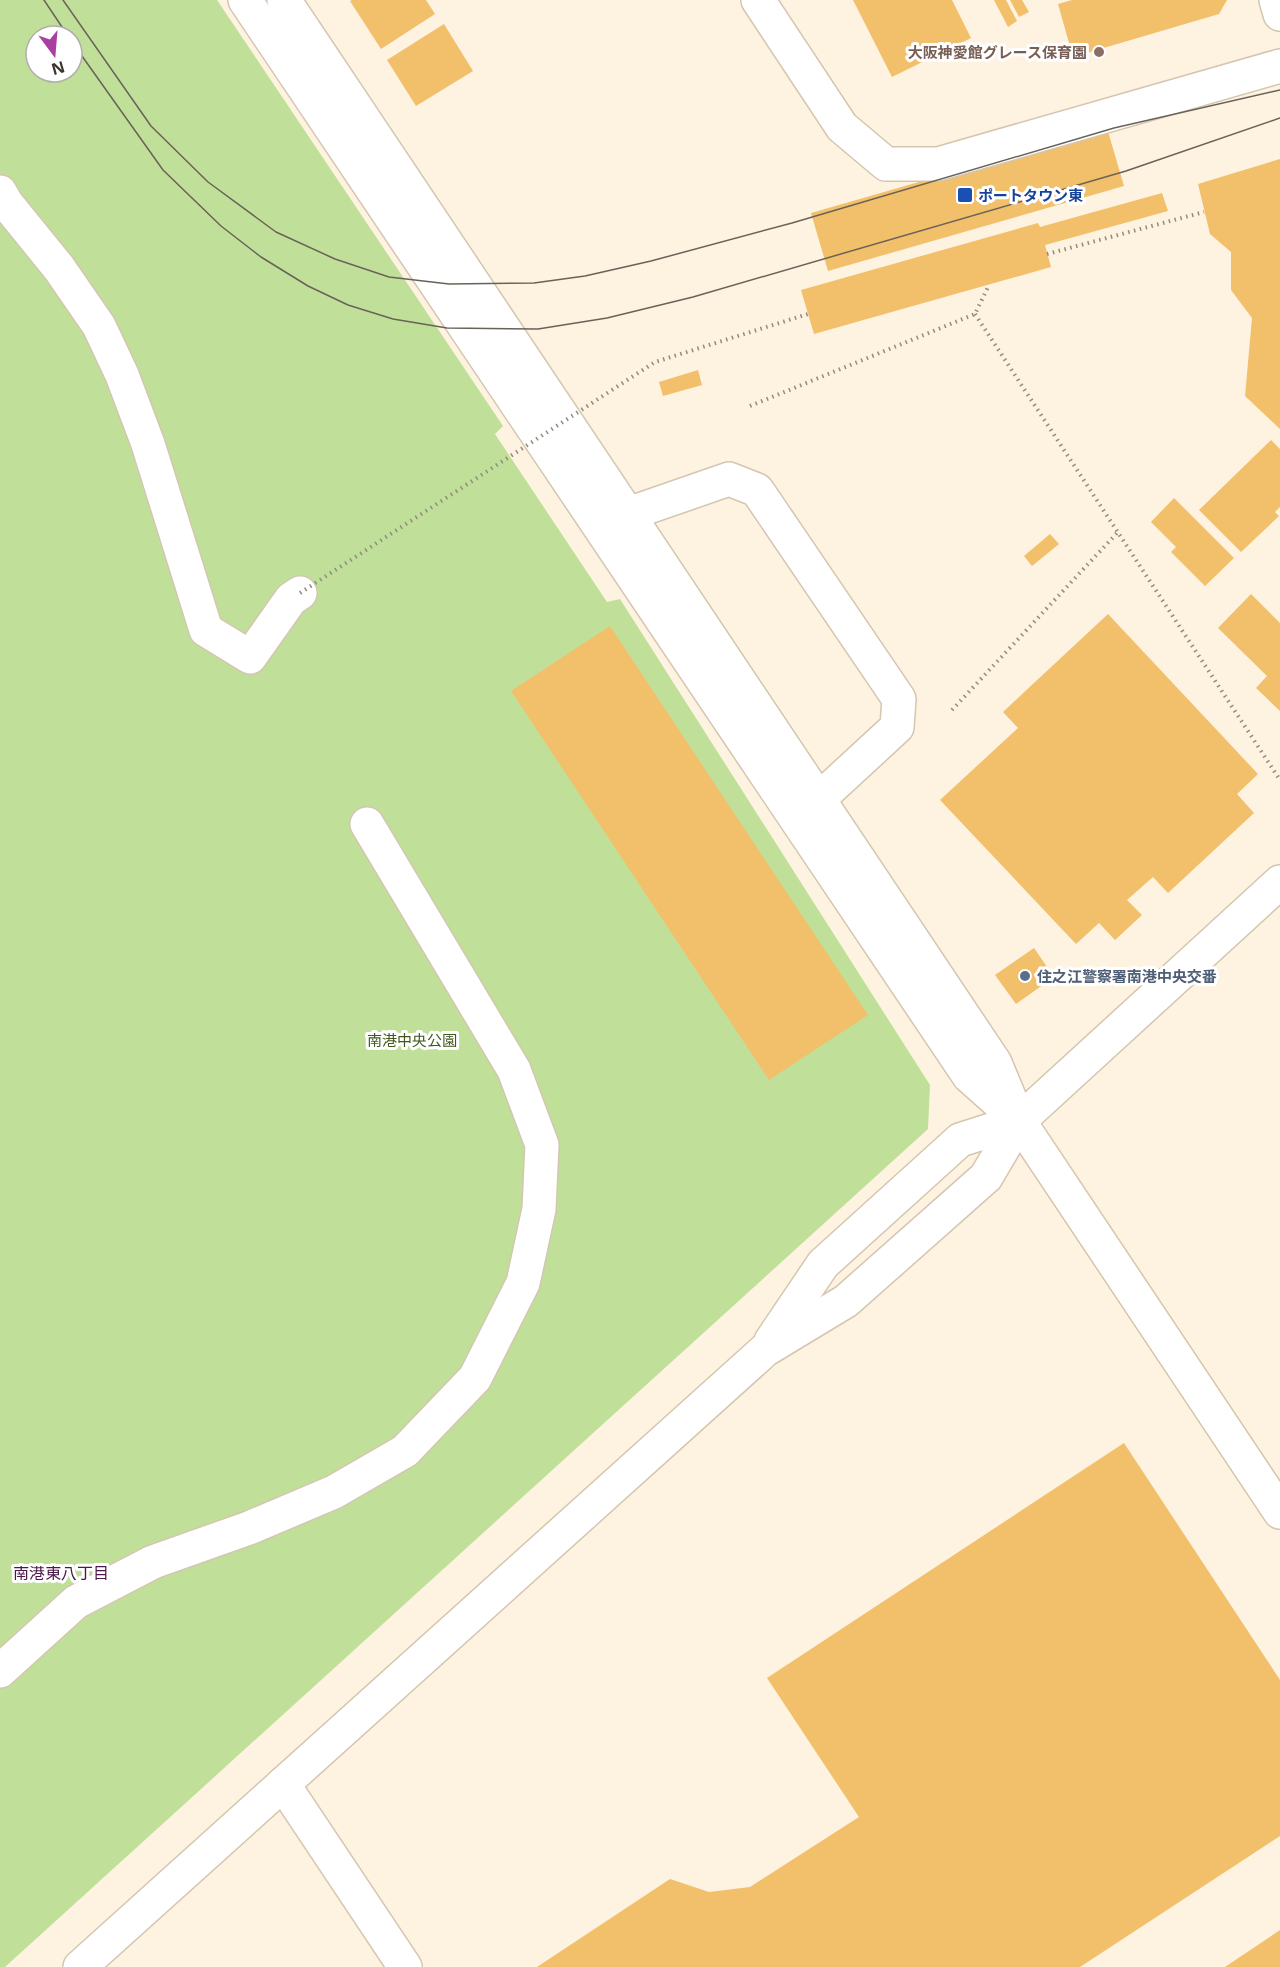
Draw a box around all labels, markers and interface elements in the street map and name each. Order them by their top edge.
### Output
north arrow [24,24,84,84]
place label: 大阪神愛館グレース保育園 [908,42,1087,62]
marker: 大阪神愛館グレース保育園 [1092,45,1106,59]
text: N [49,56,67,81]
place label: ポートタウン東 [978,185,1083,205]
marker: ポートタウン東 [956,186,974,204]
place label: 住之江警察署南港中央交番 [1037,966,1217,986]
marker: 住之江警察署南港中央交番 [1018,969,1032,983]
park label: 南港中央公園 [367,1030,457,1050]
district label: 南港東八丁目 [13,1562,109,1584]

